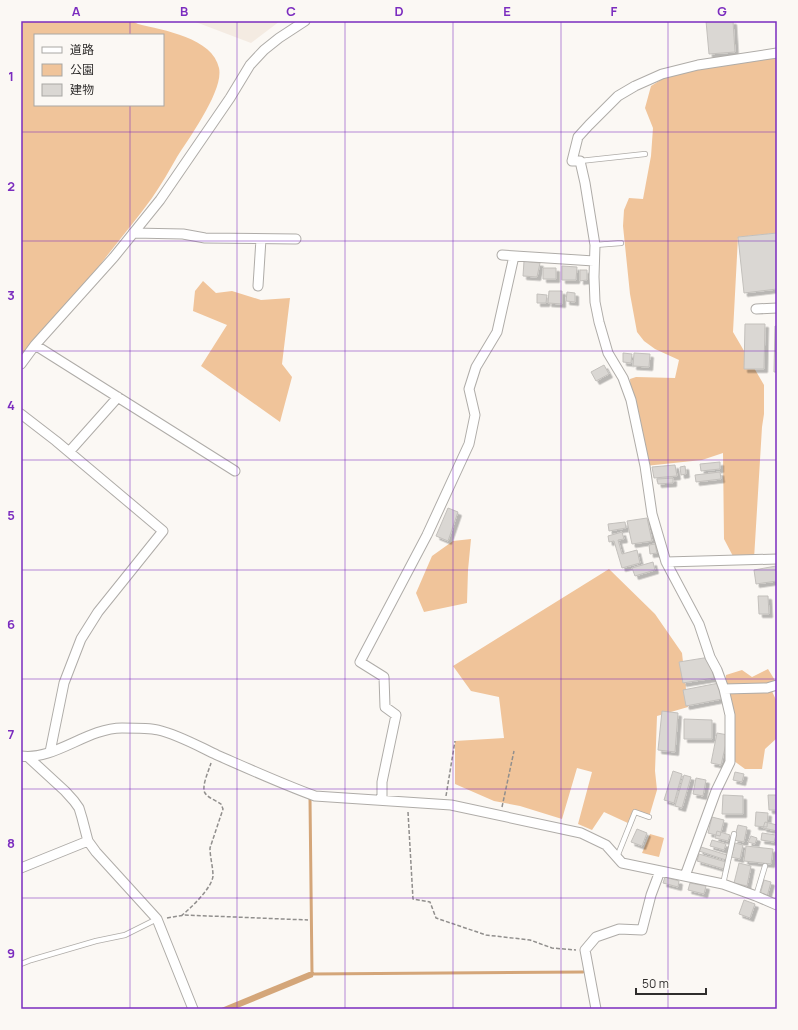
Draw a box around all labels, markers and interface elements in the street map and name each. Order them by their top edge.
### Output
text: A [72,2,81,20]
text: B [180,2,188,20]
text: C [286,2,296,20]
text: D [394,2,404,20]
text: E [503,2,511,20]
text: F [611,2,618,20]
text: G [717,2,727,20]
legend [34,34,164,106]
text: 道路 [70,41,94,58]
text: 公園 [70,61,94,78]
text: 1 [8,67,14,85]
text: 建物 [70,81,94,98]
text: 2 [7,177,15,195]
text: 3 [7,286,15,304]
text: 4 [7,396,15,414]
text: 5 [7,506,15,524]
text: 6 [7,615,15,633]
text: 7 [8,725,15,743]
text: 8 [7,834,15,852]
text: 9 [7,944,15,962]
scale bar [636,970,706,996]
text: 50 m [642,975,669,992]

